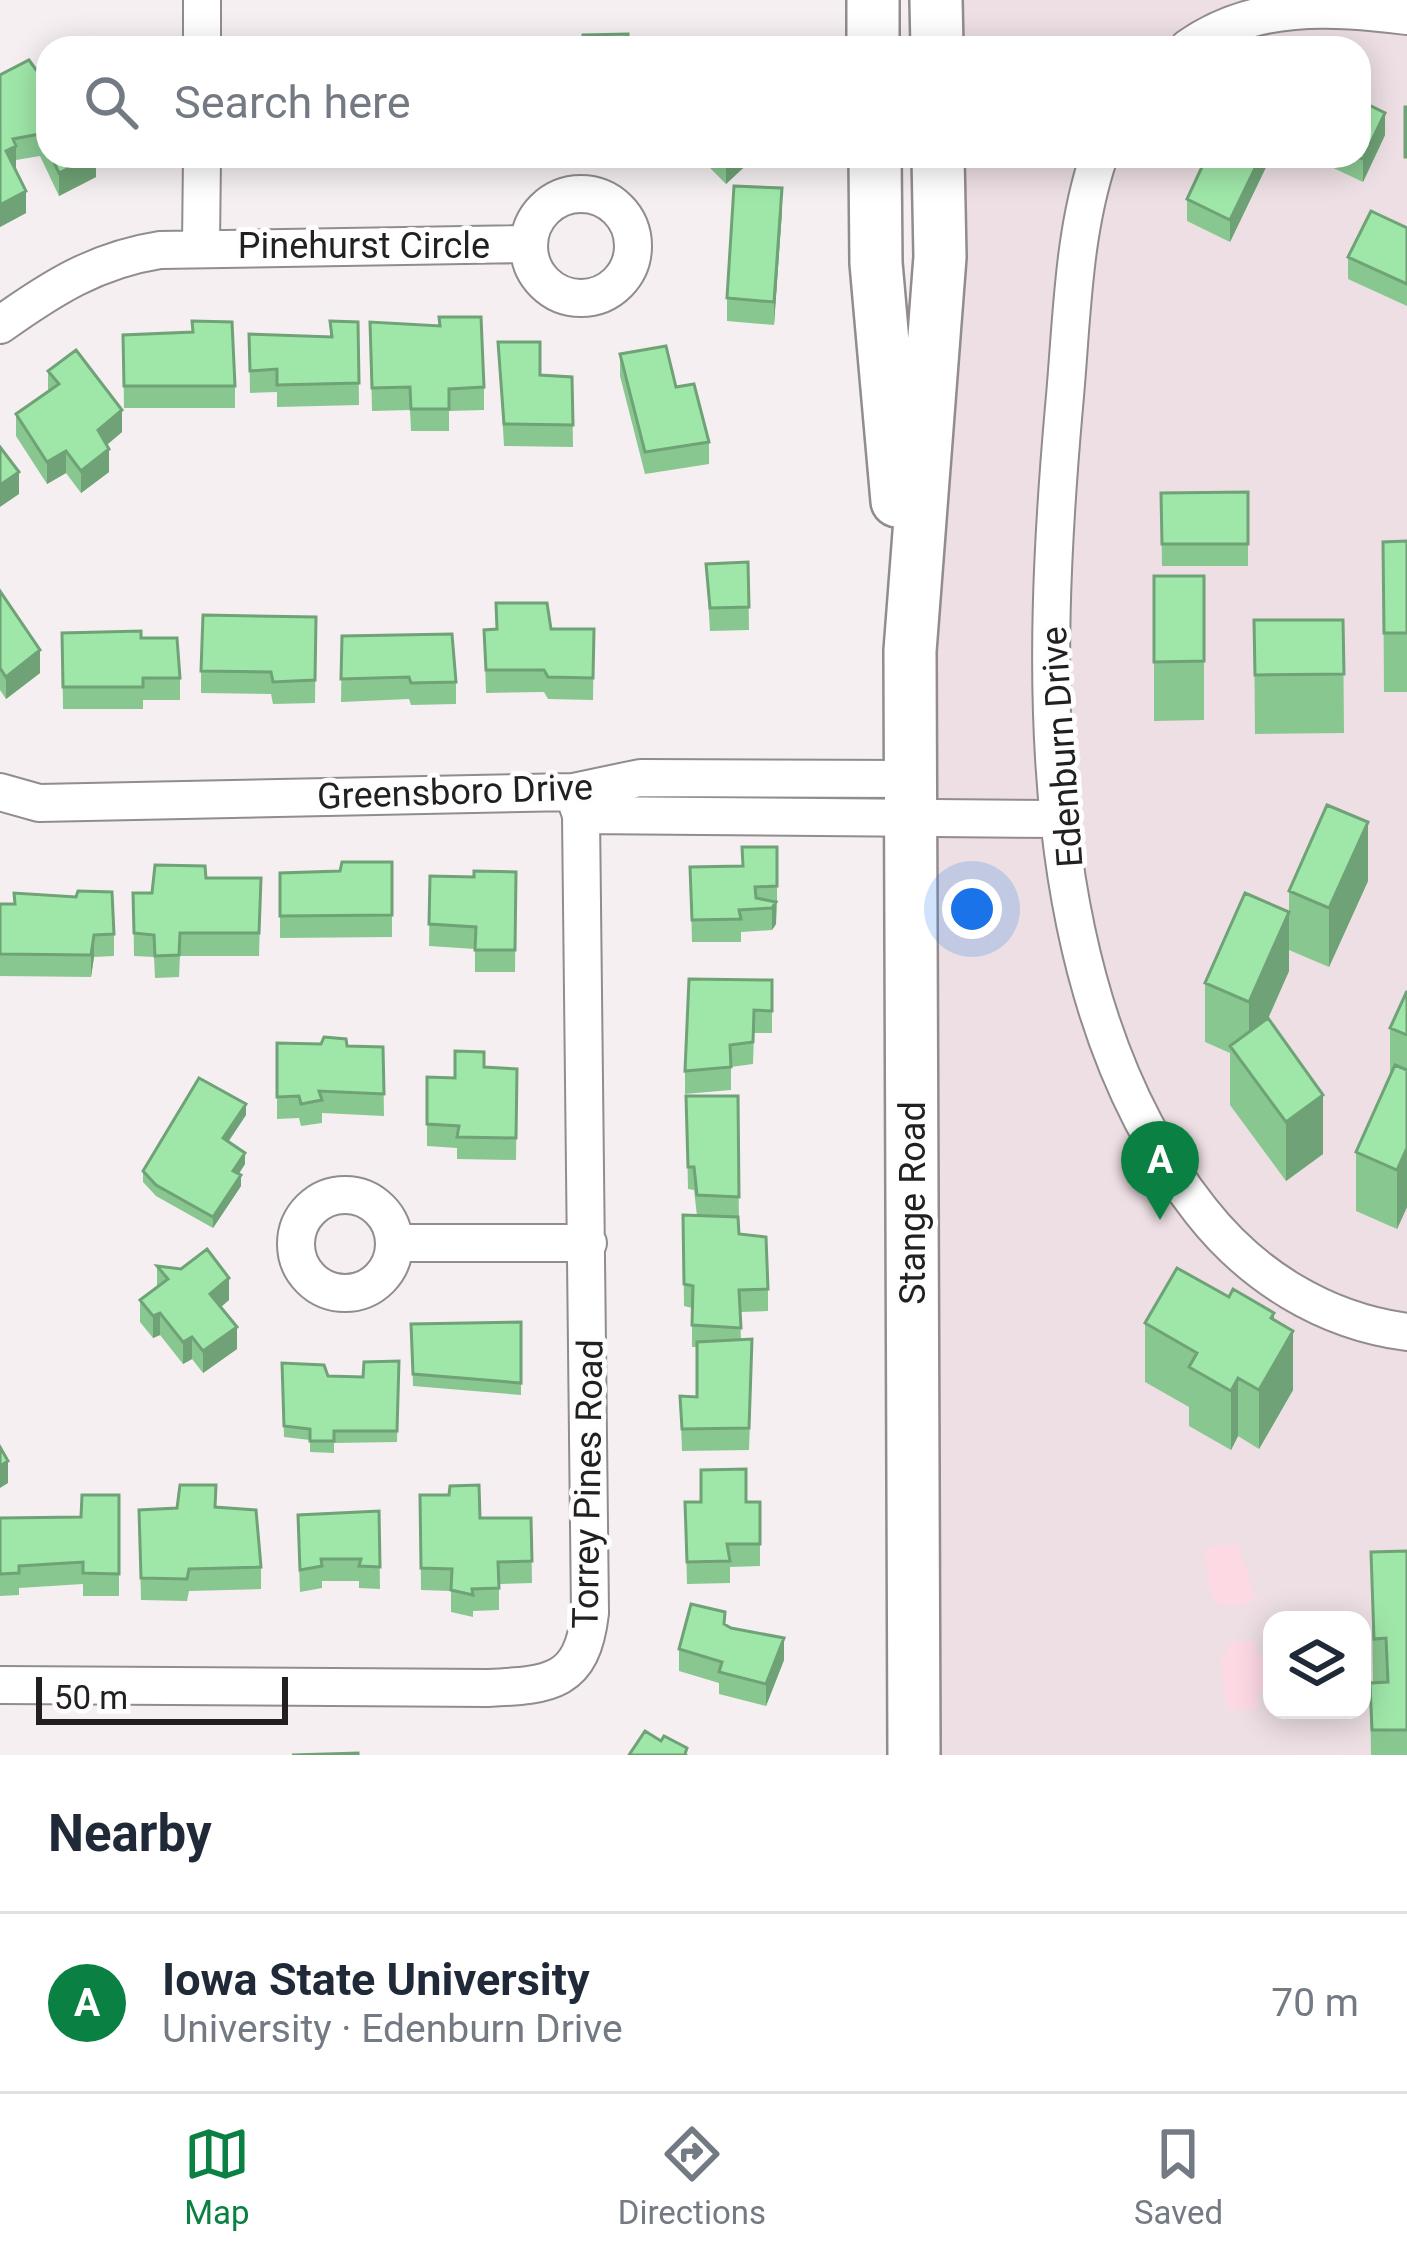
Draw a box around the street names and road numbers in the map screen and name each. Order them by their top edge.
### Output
street label: Pinehurst Circle [238,225,490,267]
street label: Edenburn Drive [1033,625,1091,869]
street label: Greensboro Drive [316,766,594,818]
street label: Stange Road [892,1101,934,1305]
street label: Torrey Pines Road [564,1339,612,1629]

